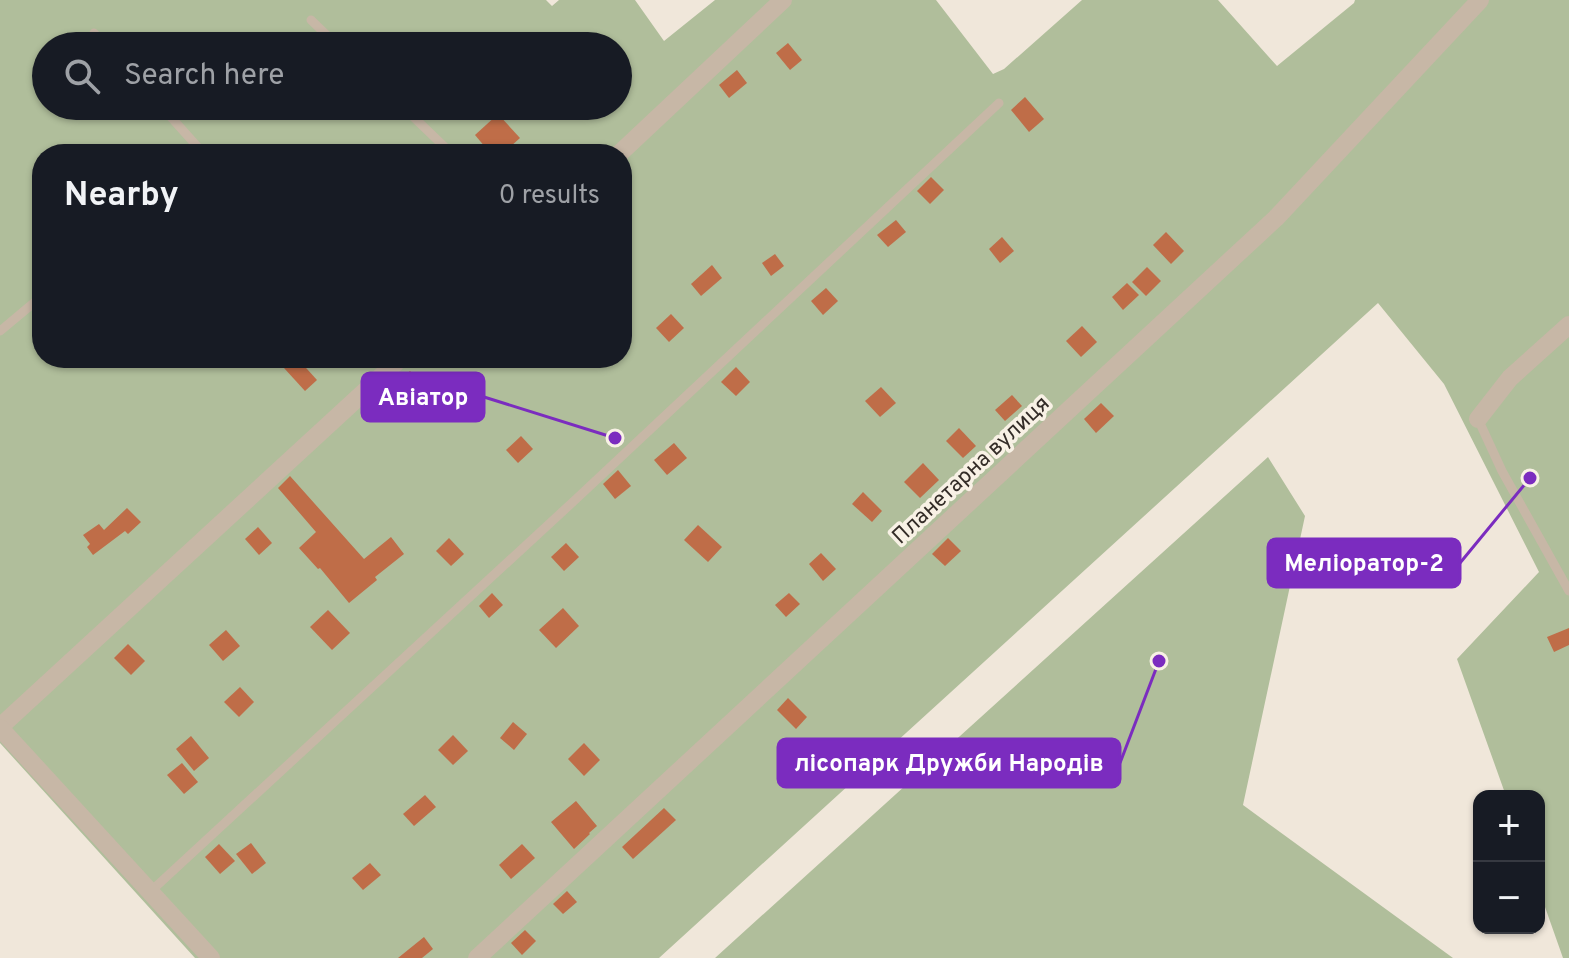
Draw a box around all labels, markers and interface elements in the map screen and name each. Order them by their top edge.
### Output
search box [32,32,632,120]
icon: search [60,54,104,98]
text: Search here [124,58,284,95]
text: Nearby [64,175,179,218]
text: 0 results [499,180,600,213]
callout: Авіатор [362,373,484,421]
text: Авіатор [378,384,468,414]
street label: Планетарна вулиця [887,391,1056,551]
callout: Меліоратор-2 [1268,539,1460,587]
text: Меліоратор-2 [1284,550,1444,580]
callout: лісопарк Дружби Народів [778,739,1120,787]
text: лісопарк Дружби Народів [794,750,1104,780]
map controls [1473,790,1545,934]
button: + [1473,790,1545,862]
button: − [1473,862,1545,934]

